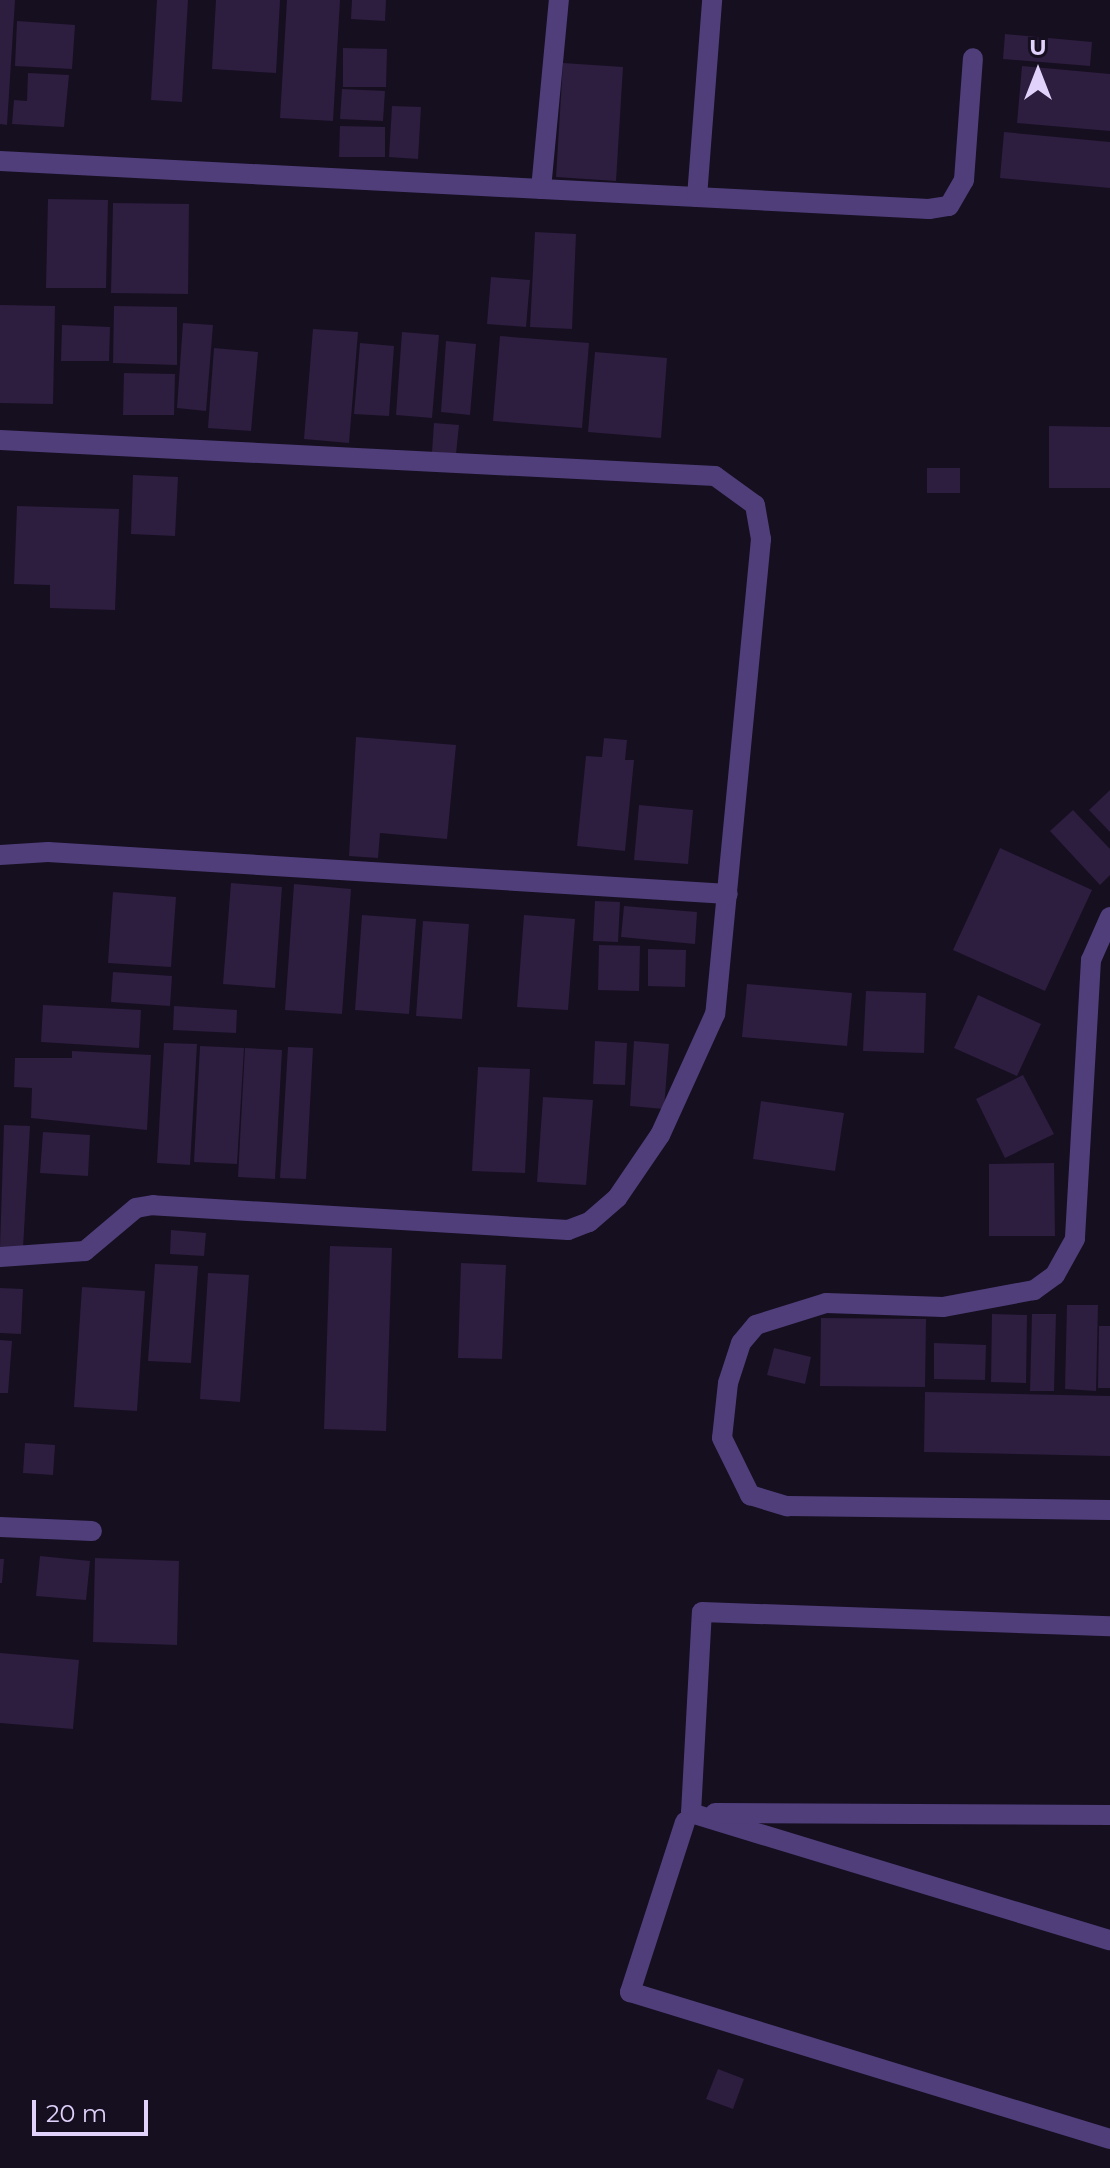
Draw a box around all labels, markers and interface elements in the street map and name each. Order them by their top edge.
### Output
north arrow [998,32,1078,112]
text: U [1029,34,1047,61]
scale bar [36,2084,152,2134]
text: 20 m [46,2099,107,2128]

